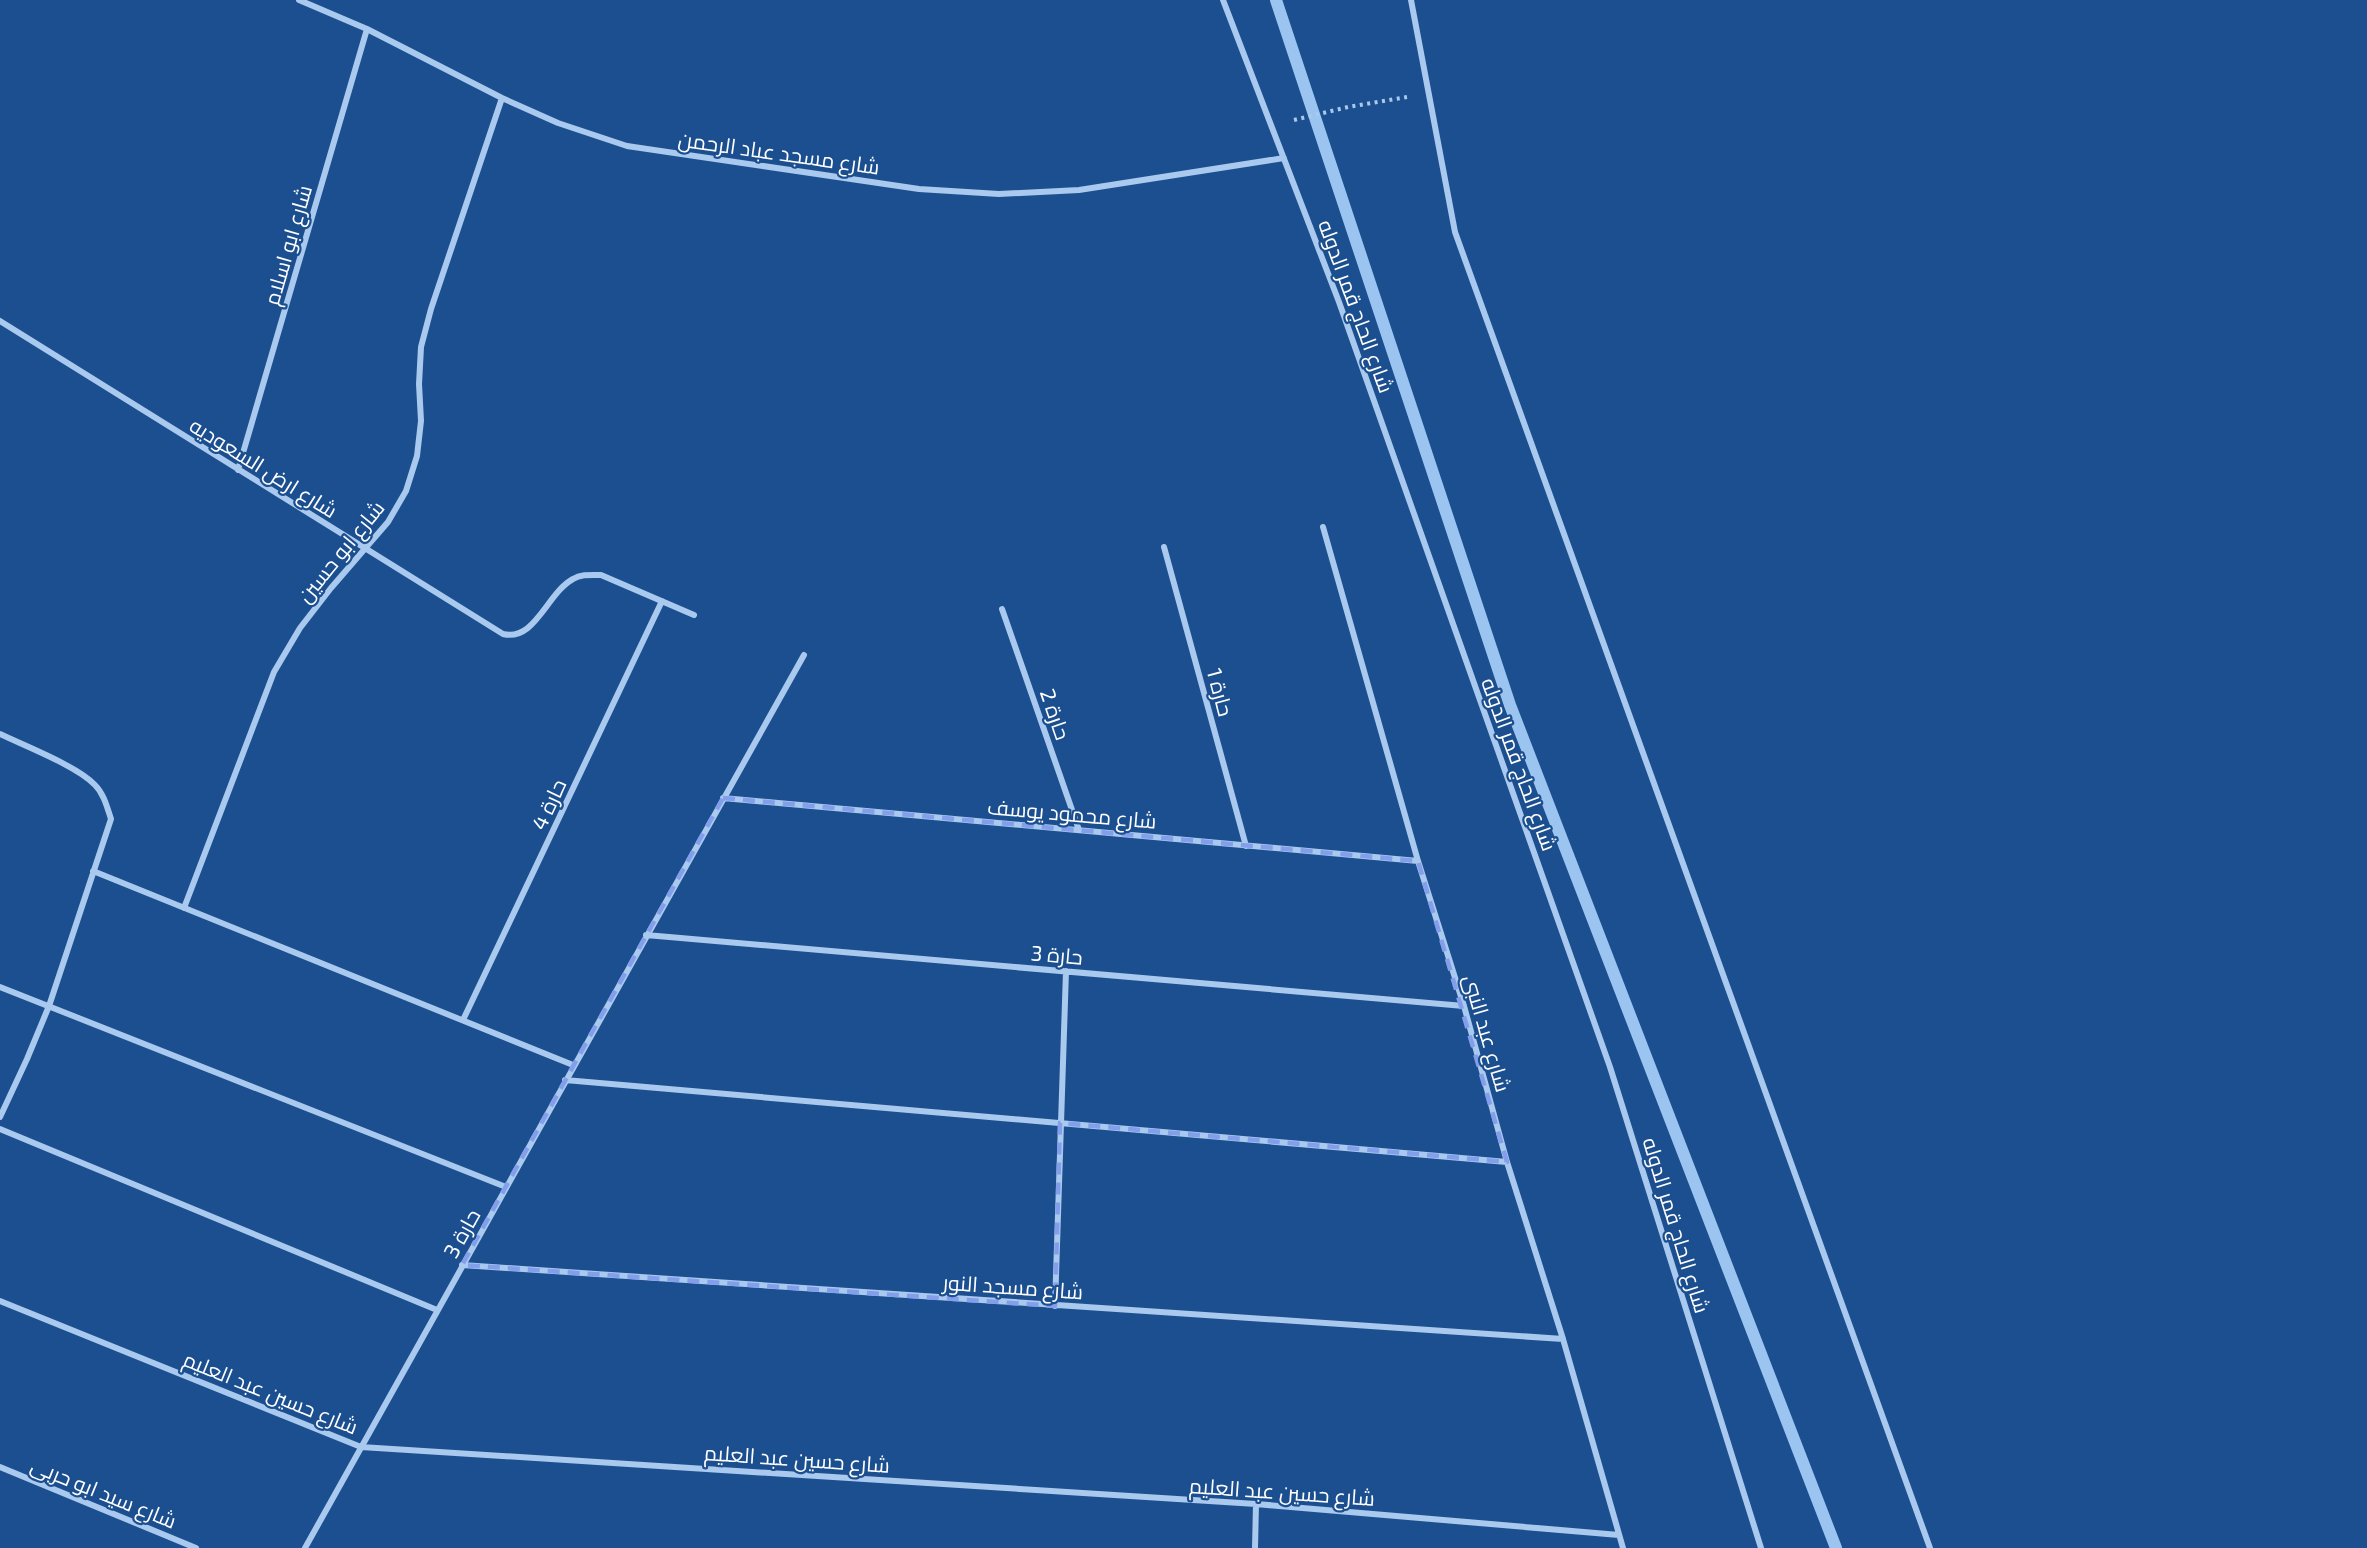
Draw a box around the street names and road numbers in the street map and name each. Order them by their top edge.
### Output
street label: شارع مسجد عباد الرحمن [676,125,881,181]
street label: شارع ابو اسلام [258,182,319,309]
street label: شارع الحاج قمر الدوله [1311,216,1400,397]
street label: شارع ارض السعوديه [184,412,342,525]
street label: شارع ابو حسين [291,495,391,609]
street label: حارة 1 [1202,665,1239,719]
street label: شارع الحاج قمر الدوله [1474,674,1563,855]
street label: حارة 2 [1035,685,1076,743]
street label: حارة 4 [525,775,571,834]
street label: شارع محمود يوسف [986,793,1158,836]
street label: حارة 3 [1030,939,1084,970]
street label: شارع عبد النبى [1456,971,1517,1095]
street label: شارع الحاج قمر الدوله [1636,1134,1716,1317]
street label: حارة 3 [437,1204,485,1262]
street label: شارع مسجد النور [941,1269,1084,1306]
street label: شارع حسين عبد العليم [179,1346,362,1441]
street label: شارع حسين عبد العليم [703,1439,891,1480]
street label: شارع سيد ابو حربى [26,1451,181,1535]
street label: شارع حسين عبد العليم [1188,1472,1376,1513]

